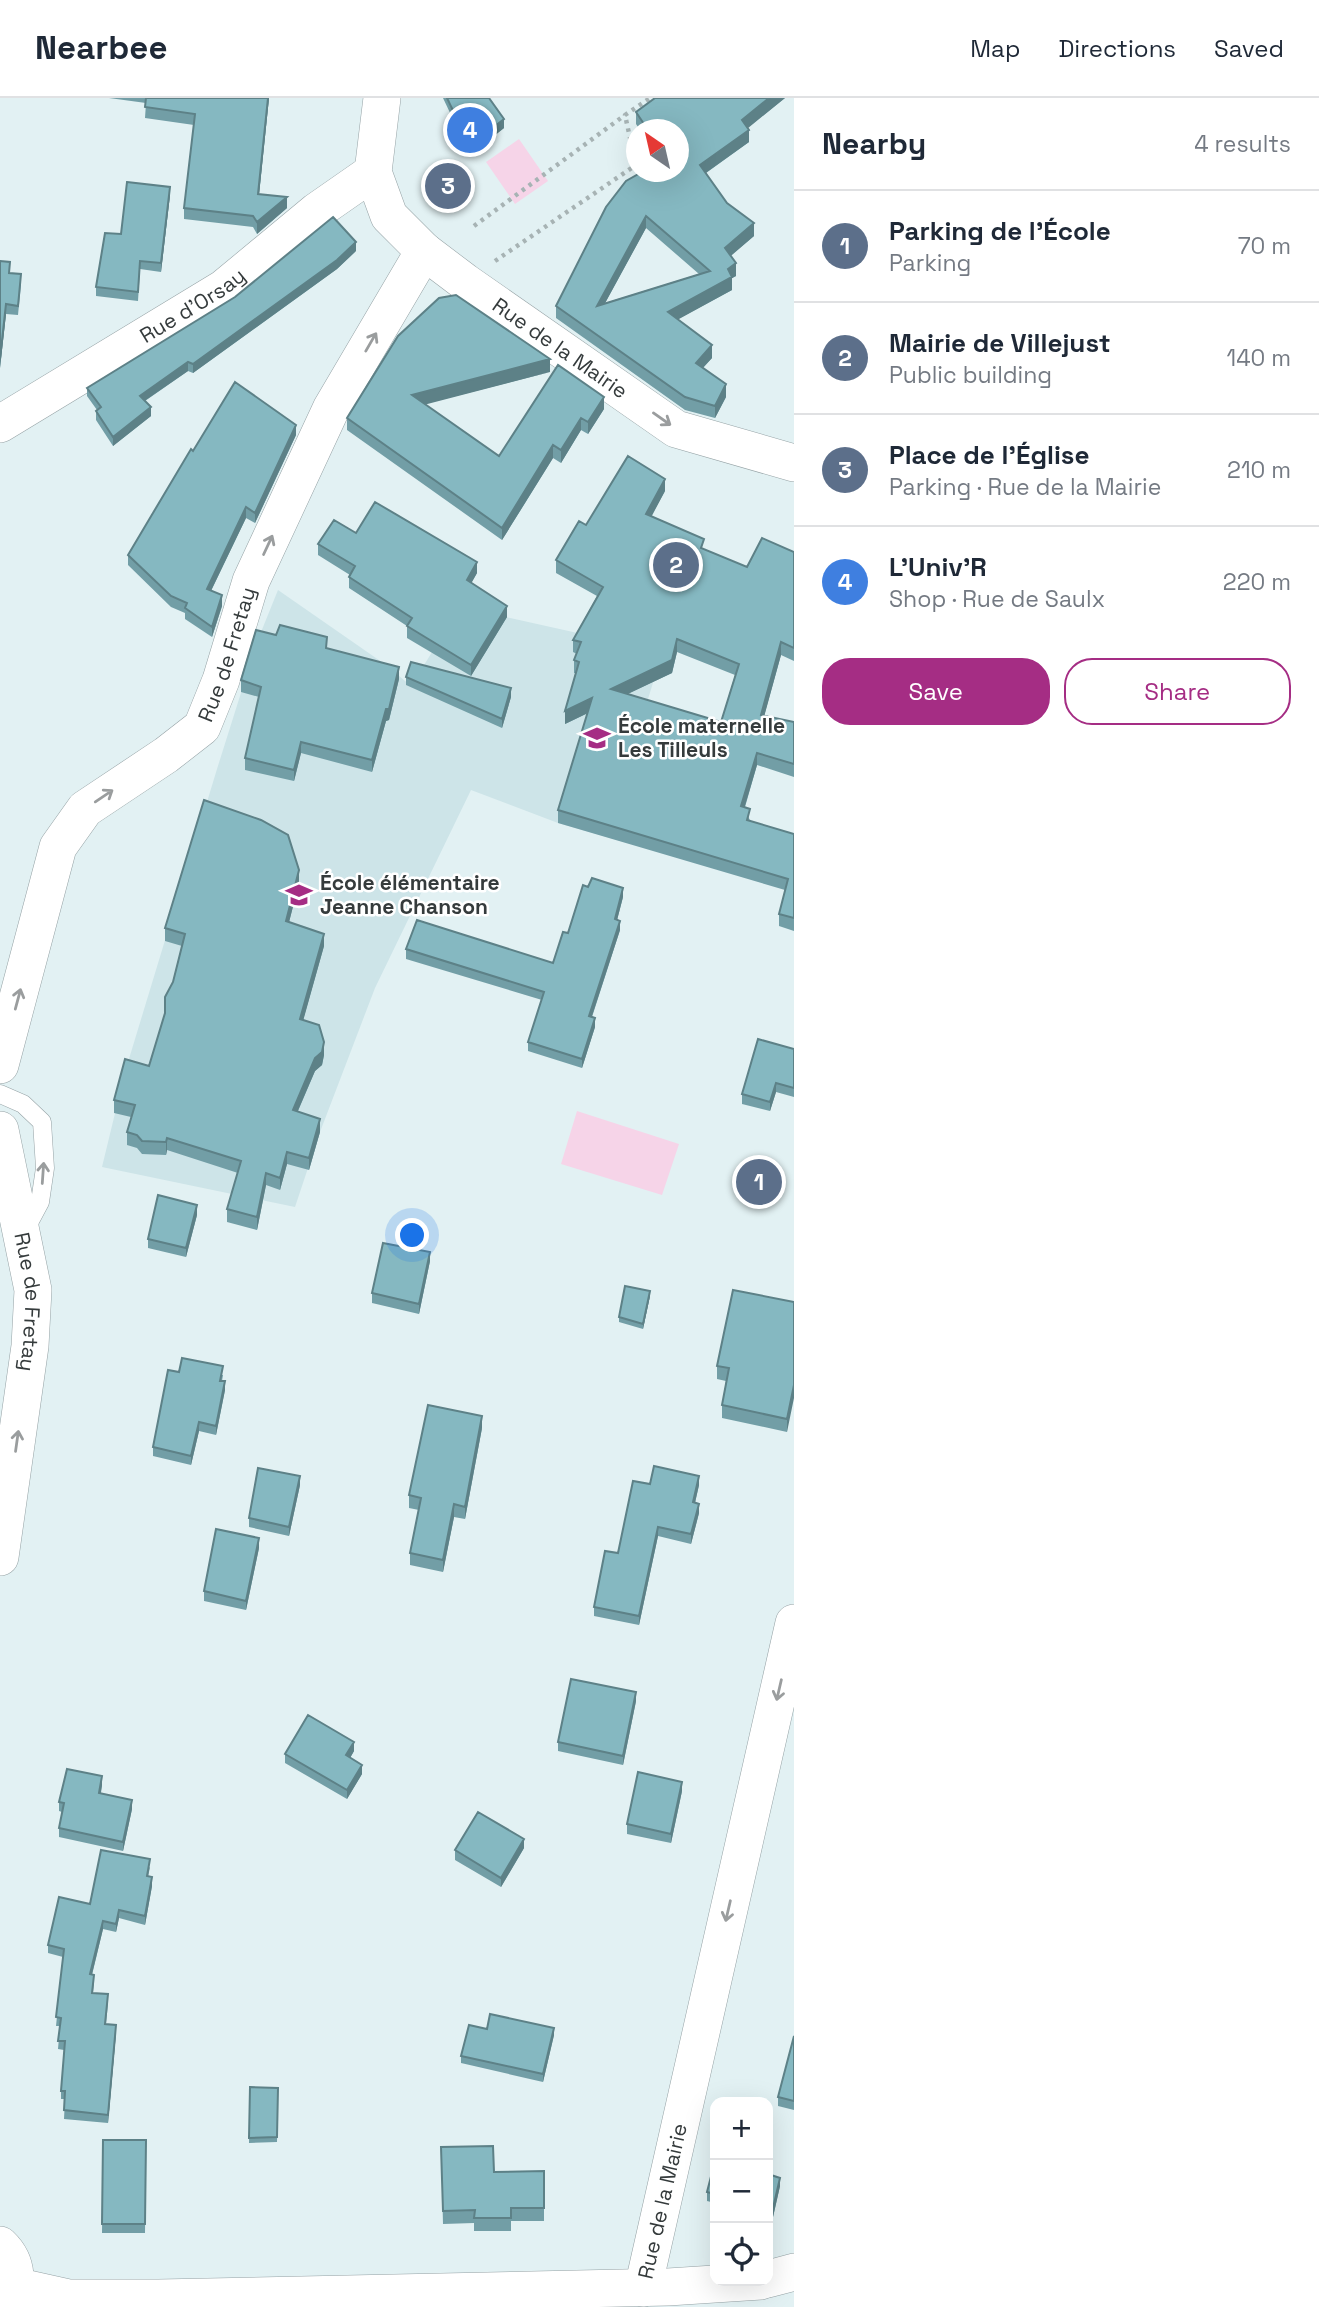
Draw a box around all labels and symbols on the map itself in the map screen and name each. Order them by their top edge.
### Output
pin: 4 [447,104,493,156]
north arrow [626,119,689,182]
pin: 3 [425,160,471,212]
street label: Rue d'Orsay [135,262,251,349]
street label: Rue de la Mairie [487,291,633,404]
one-way arrow [364,332,378,352]
one-way arrow [652,412,671,426]
one-way arrow [262,535,275,556]
pin: 2 [653,539,699,591]
street label: Rue de Fretay [191,584,261,726]
place label: École maternelle Les Tilleuls [618,712,785,763]
school or university icon: École maternelle Les Tilleuls [582,723,612,753]
one-way arrow [94,789,113,803]
place label: École élémentaire Jeanne Chanson [320,869,500,920]
school or university icon: École élémentaire Jeanne Chanson [284,880,314,910]
one-way arrow [12,988,25,1010]
pin: 1 [736,1156,782,1208]
one-way arrow [37,1162,50,1185]
your location [395,1218,429,1252]
street label: Rue de Fretay [8,1230,47,1374]
one-way arrow [10,1430,23,1453]
one-way arrow [772,1678,785,1701]
one-way arrow [721,1900,734,1922]
street label: Rue de la Mairie [631,2121,693,2282]

